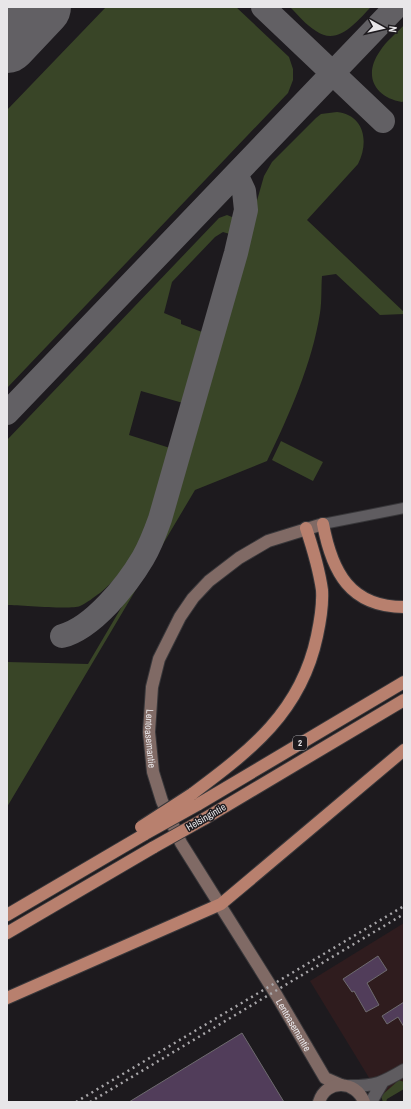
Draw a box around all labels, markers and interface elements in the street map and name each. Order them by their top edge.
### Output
north arrow [363,8,403,48]
text: N [386,25,400,34]
street label: Lentoasemantie [142,709,159,769]
road number: 2 [293,736,307,750]
street label: Helsingintie [184,800,229,834]
street label: Lentoasemantie [273,996,315,1054]

